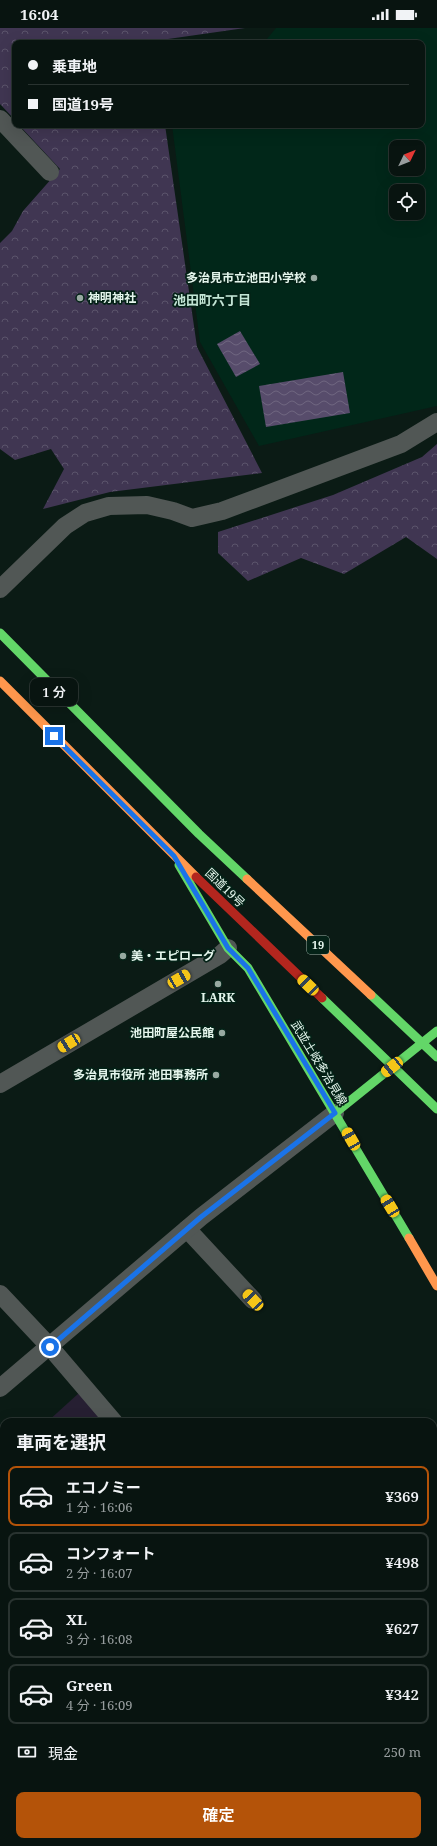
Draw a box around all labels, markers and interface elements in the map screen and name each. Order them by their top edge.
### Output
text: 16:04 [20,4,58,24]
text: 乗車地 [52,56,97,76]
text: 国道19号 [52,94,114,114]
north arrow [389,140,425,176]
map controls [389,140,425,220]
button: locate [389,184,425,220]
place label: 多治見市立池田小学校 [186,269,306,286]
marker: 多治見市立池田小学校 [309,273,319,283]
place label: 神明神社 [88,289,136,306]
district label: 池田町六丁目 [173,291,251,309]
marker: 神明神社 [75,293,85,303]
callout: 1 分 [30,678,78,706]
text: 1 分 [42,683,66,701]
route end [45,727,63,745]
street label: 国道19号 [202,864,249,911]
road number: 19 [307,936,329,954]
place label: 美・エピローグ [131,947,215,964]
marker: 美・エピローグ [118,951,128,961]
car [166,968,192,990]
car [295,972,321,998]
marker: LARK [213,979,223,989]
place label: LARK [201,989,235,1006]
street label: 武並土岐多治見線 [287,1017,351,1108]
place label: 池田町屋公民館 [130,1024,214,1041]
marker: 池田町屋公民館 [217,1028,227,1038]
car [56,1032,82,1054]
car [379,1055,405,1079]
place label: 多治見市役所 池田事務所 [73,1066,208,1083]
marker: 多治見市役所 池田事務所 [211,1070,221,1080]
car [340,1126,362,1152]
car [379,1193,401,1219]
car [240,1287,266,1313]
route start [41,1338,59,1356]
text: 車両を選択 [16,1430,106,1454]
text: エコノミー [66,1477,141,1497]
icon: car [18,1478,54,1514]
text: ¥369 [385,1486,419,1506]
text: 1 分 · 16:06 [66,1498,132,1516]
text: コンフォート [66,1543,156,1563]
icon: car [18,1544,54,1580]
text: ¥498 [385,1552,419,1572]
text: 2 分 · 16:07 [66,1564,132,1582]
text: XL [66,1609,87,1629]
icon: car [18,1610,54,1646]
text: ¥627 [385,1618,419,1638]
text: 3 分 · 16:08 [66,1630,132,1648]
text: Green [66,1675,113,1695]
icon: car [18,1676,54,1712]
text: ¥342 [385,1684,419,1704]
text: 4 分 · 16:09 [66,1696,132,1714]
icon: cash [16,1741,38,1763]
text: 現金 [48,1743,78,1763]
text: 250 m [384,1743,421,1761]
button: 確定 [16,1792,421,1838]

